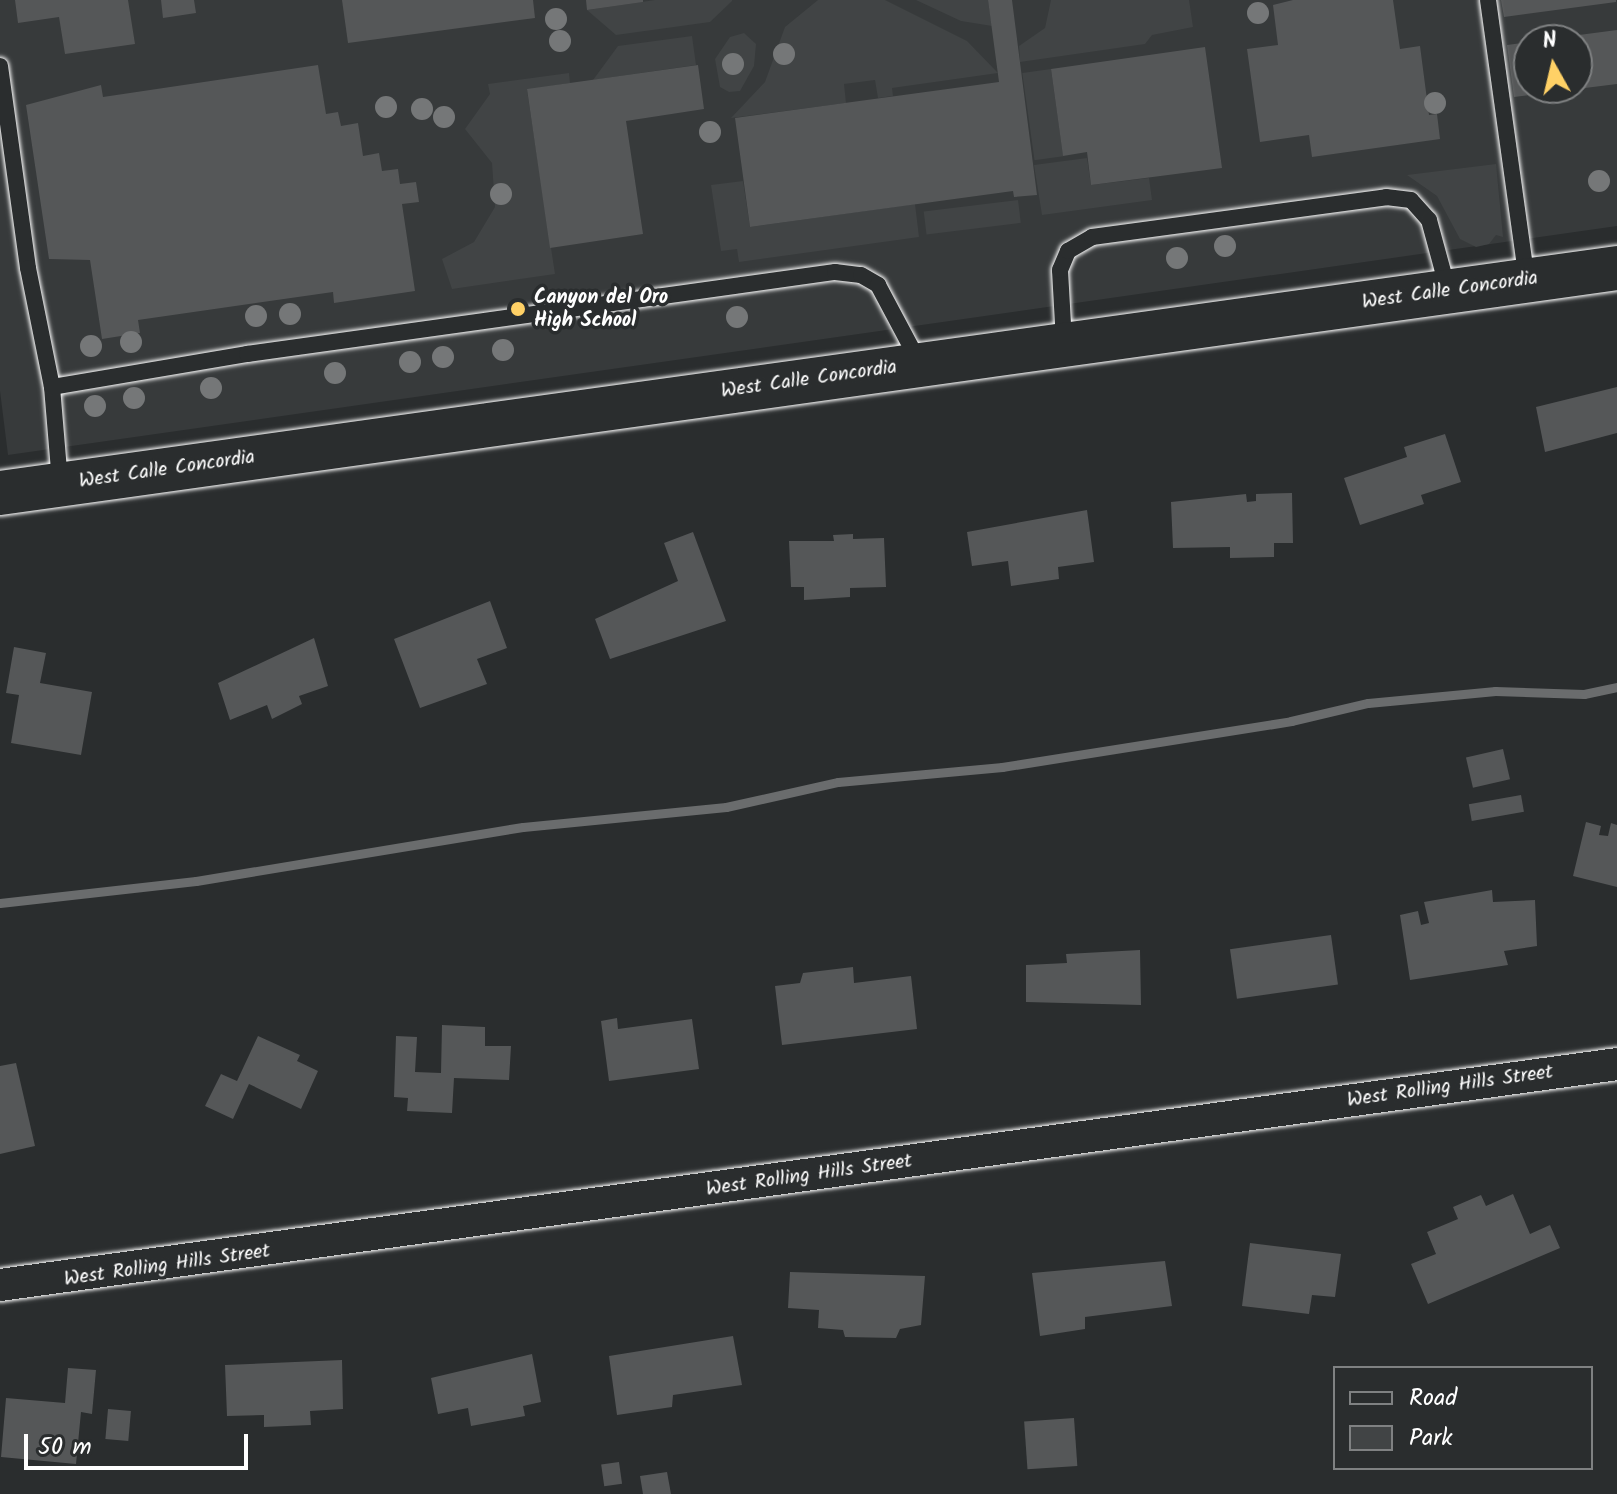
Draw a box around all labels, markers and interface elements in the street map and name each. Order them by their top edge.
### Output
text: N [1541,23,1559,60]
north arrow [1513,24,1593,104]
street label: West Calle Concordia [1360,267,1540,315]
place label: Canyon del Oro High School [534,286,668,333]
marker: Canyon del Oro High School [509,300,527,318]
street label: West Calle Concordia [719,356,899,404]
street label: West Calle Concordia [77,446,257,494]
street label: West Rolling Hills Street [1346,1061,1554,1113]
street label: West Rolling Hills Street [705,1150,913,1202]
street label: West Rolling Hills Street [63,1240,271,1292]
legend [1333,1366,1593,1470]
text: Road [1409,1379,1457,1418]
scale bar [28,1418,252,1468]
text: Park [1409,1419,1453,1458]
text: 50 m [38,1428,92,1467]

